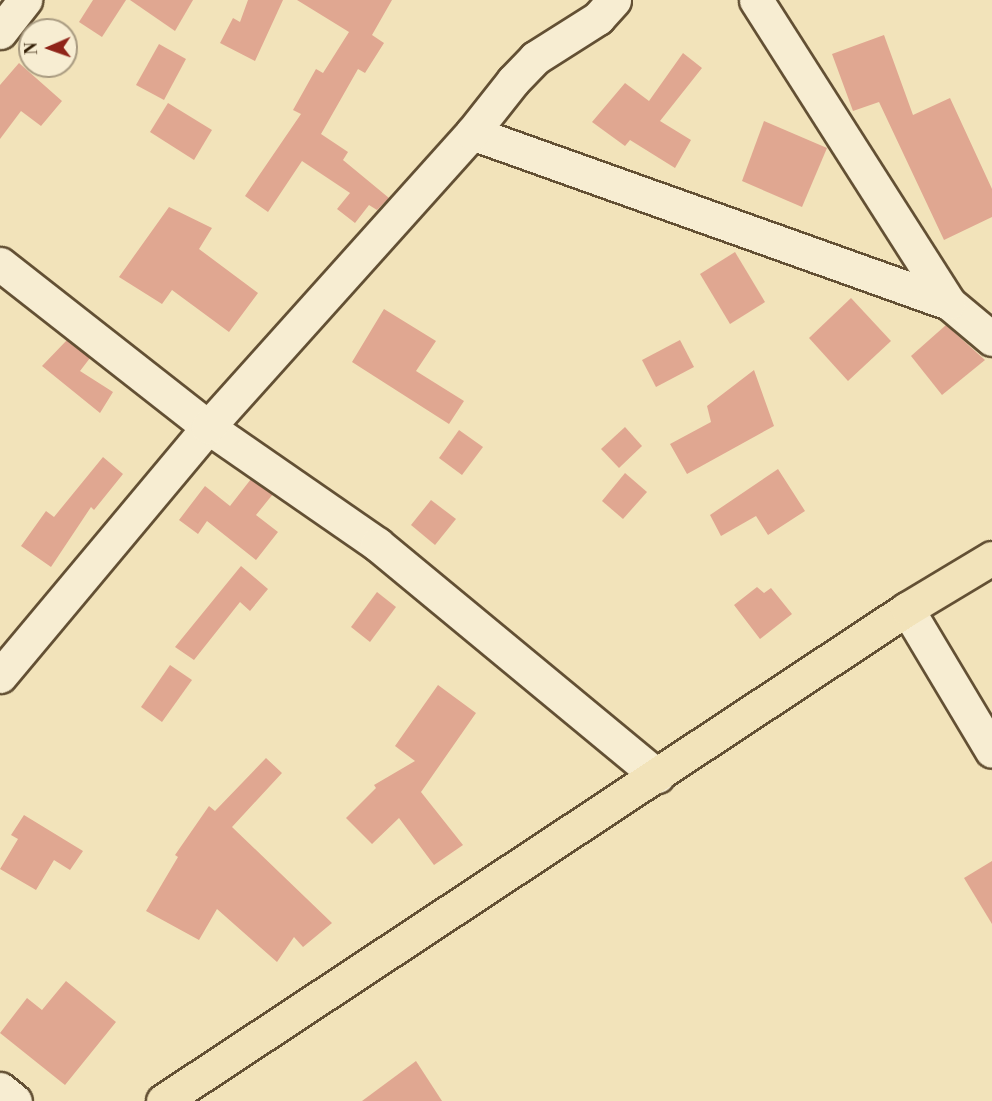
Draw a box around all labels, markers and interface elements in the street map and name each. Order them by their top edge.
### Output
north arrow [18,18,78,78]
text: N [22,42,42,55]

